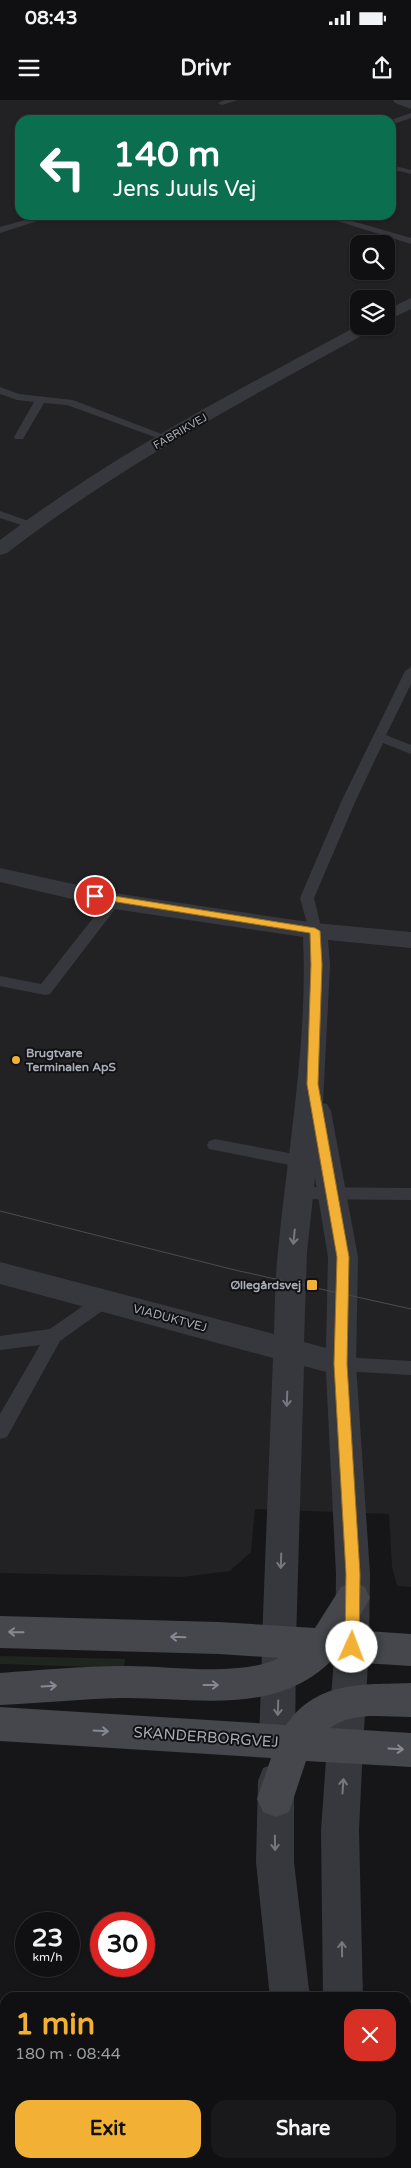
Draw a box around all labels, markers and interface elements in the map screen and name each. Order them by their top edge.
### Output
text: 08:43 [25,7,78,29]
icon: menu [15,54,43,82]
icon: share [368,54,396,82]
text: Drivr [180,55,231,81]
text: 140 m [113,134,220,176]
icon: left [30,135,95,200]
text: Jens Juuls Vej [113,176,256,202]
map controls [350,235,395,335]
button: search [350,235,395,280]
button: layers [350,290,395,335]
street label: FABRIKVEJ [151,411,210,452]
pin [74,875,116,917]
icon: arrive [81,882,109,910]
place label: Brugtvare Terminalen ApS [25,1046,116,1075]
marker: Brugtvare Terminalen ApS [10,1054,22,1066]
one-way arrow [289,1228,299,1244]
place label: Øllegårdsvej [230,1278,301,1293]
marker: Øllegårdsvej [305,1278,319,1292]
street label: VIADUKTVEJ [131,1301,209,1335]
one-way arrow [282,1390,292,1407]
one-way arrow [277,1553,286,1569]
position arrow [325,1620,377,1672]
one-way arrow [8,1627,24,1637]
one-way arrow [170,1632,186,1642]
one-way arrow [202,1680,219,1690]
one-way arrow [40,1682,56,1691]
one-way arrow [273,1700,283,1716]
street label: SKANDERBORGVEJ [133,1723,279,1751]
one-way arrow [93,1726,109,1735]
one-way arrow [387,1744,403,1753]
one-way arrow [338,1779,347,1795]
one-way arrow [270,1834,280,1851]
speed limit sign: 30 [90,1912,155,1977]
text: 23 [32,1923,63,1953]
one-way arrow [337,1941,347,1958]
text: km/h [32,1950,63,1964]
text: 1 min [15,2006,95,2043]
button: close [344,2009,396,2061]
text: 180 m · 08:44 [15,2044,121,2064]
button: Exit [15,2100,201,2158]
button: Share [211,2100,396,2158]

